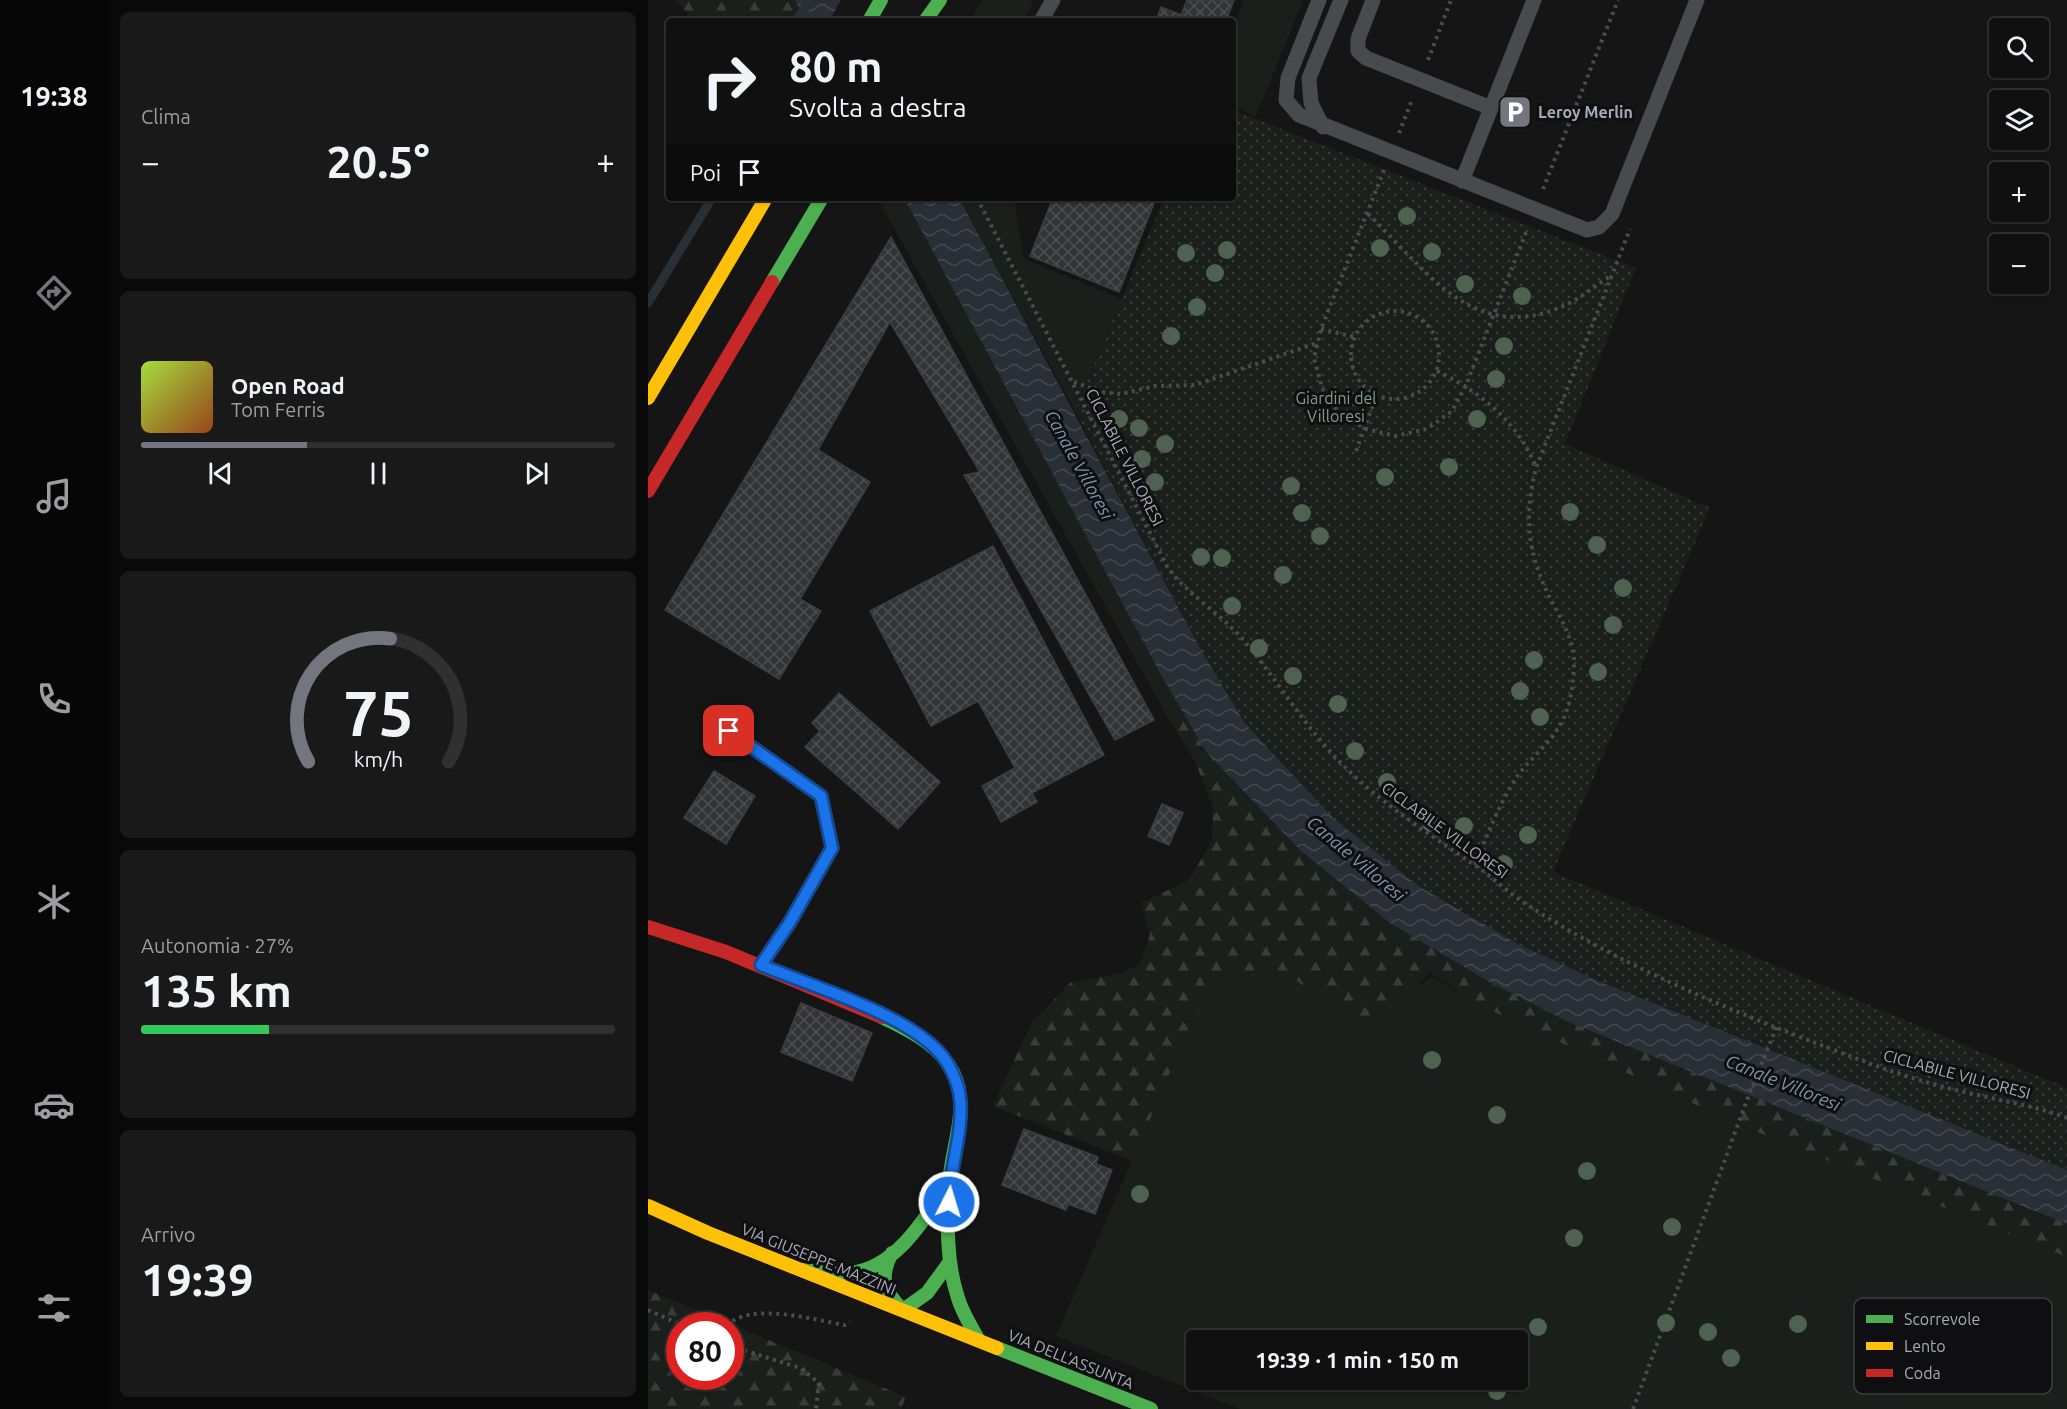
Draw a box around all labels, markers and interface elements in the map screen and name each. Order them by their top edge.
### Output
map controls [1989,18,2049,294]
button: search [1989,18,2049,78]
icon: right [690,42,768,120]
text: 80 m [789,43,883,90]
text: 19:38 [20,81,88,111]
button: layers [1989,90,2049,150]
text: Svolta a destra [789,92,967,122]
parking icon: Leroy Merlin [1497,94,1533,130]
place label: Leroy Merlin [1538,103,1633,121]
text: Clima [141,105,191,128]
text: 20.5° [326,136,430,187]
text: − [141,143,160,180]
text: + [596,143,615,180]
icon: arrive [733,156,766,189]
text: Poi [690,160,721,185]
button: + [1989,162,2049,222]
button: − [1989,234,2049,294]
icon: directions [33,272,75,314]
text: Open Road [231,373,345,398]
street label: CICLABILE VILLORESI [1083,385,1167,529]
park label: Giardini del Villoresi [1295,389,1377,425]
text: Tom Ferris [231,398,325,421]
water label: Canale Villoresi [1042,406,1118,523]
icon: previous [204,457,237,490]
icon: pause [362,457,395,490]
icon: next [520,457,553,490]
icon: music [33,475,75,517]
icon: phone [33,678,75,720]
text: 75 [343,678,413,748]
pin [703,705,754,756]
icon: arrive [712,714,745,747]
text: km/h [353,747,403,771]
street label: CICLABILE VILLORESI [1378,778,1512,882]
water label: Canale Villoresi [1304,811,1410,905]
icon: climate [33,881,75,923]
text: Autonomia · 27% [141,934,294,957]
text: 135 km [141,965,292,1016]
street label: CICLABILE VILLORESI [1881,1046,2033,1102]
water label: Canale Villoresi [1723,1050,1844,1114]
icon: car [33,1084,75,1126]
position arrow [917,1170,981,1234]
street label: VIA GIUSEPPE MAZZINI [739,1220,899,1298]
text: Arrivo [141,1223,195,1246]
text: 19:39 [141,1254,254,1305]
icon: filters [33,1287,75,1329]
legend [1854,1298,2052,1394]
text: Scorrevole [1904,1310,1980,1328]
speed limit sign: 80 [666,1312,744,1390]
street label: VIA DELL'ASSUNTA [1005,1326,1137,1393]
text: Lento [1904,1337,1946,1355]
text: 19:39 · 1 min · 150 m [1255,1347,1459,1372]
text: Coda [1904,1364,1941,1382]

